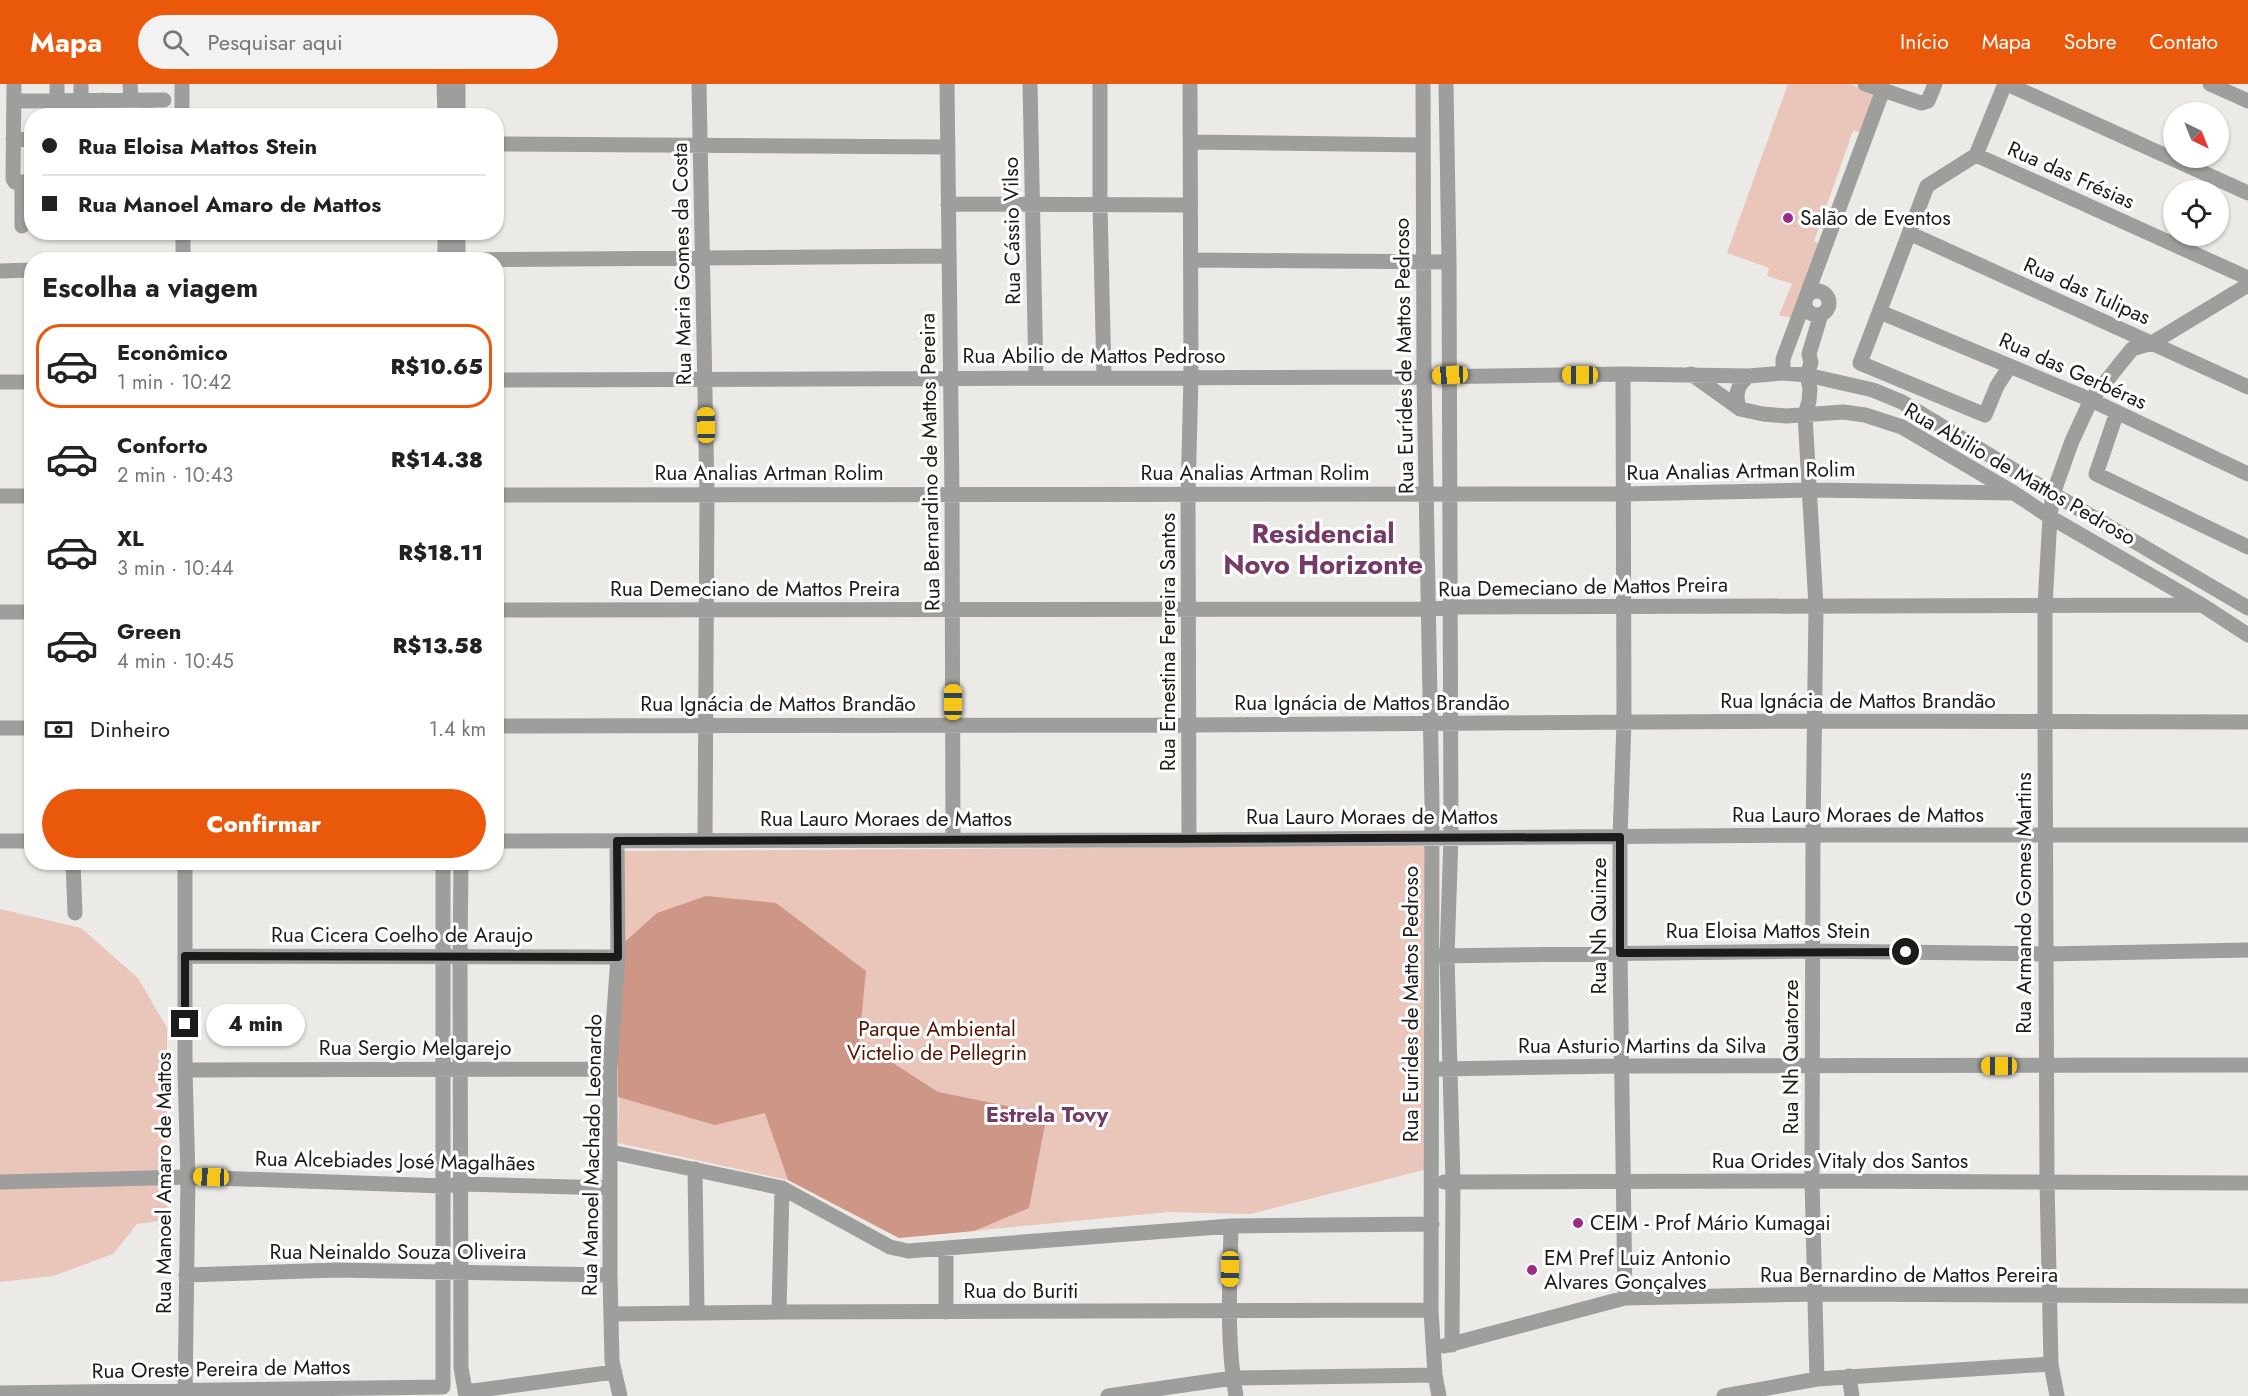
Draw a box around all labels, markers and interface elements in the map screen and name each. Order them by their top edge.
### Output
search box [138,15,558,69]
text: Mapa [30,22,102,63]
icon: search [159,26,192,59]
text: Pesquisar aqui [207,26,343,58]
text: Início [1900,27,1949,57]
text: Mapa [1982,27,2031,57]
text: Sobre [2064,27,2116,57]
text: Contato [2149,27,2218,57]
north arrow [2163,102,2229,168]
map controls [2163,102,2229,246]
text: Rua Eloisa Mattos Stein [78,130,317,162]
street label: Rua das Frésias [2003,134,2139,216]
street label: Rua Maria Gomes da Costa [665,142,699,386]
street label: Rua Cássio Vilso [996,157,1028,305]
button: locate [2163,180,2229,246]
text: Rua Manoel Amaro de Mattos [78,188,381,220]
place label: Salão de Eventos [1800,203,1951,233]
marker: Salão de Eventos [1781,211,1795,225]
street label: Rua Eurídes de Mattos Pedroso [1387,218,1421,494]
street label: Rua das Tulipas [2019,250,2155,332]
text: Escolha a viagem [42,268,258,307]
street label: Rua Bernardino de Mattos Pereira [912,313,948,611]
street label: Rua das Gerbéras [1994,325,2152,417]
text: Econômico [117,336,228,368]
icon: car [45,339,99,393]
street label: Rua Abilio de Mattos Pedroso [963,341,1225,371]
text: R$10.65 [390,350,483,382]
car [1432,365,1468,385]
car [1562,366,1598,384]
text: 1 min · 10:42 [117,368,231,397]
street label: Rua Abilio de Mattos Pedroso [1899,395,2141,553]
car [697,407,715,443]
text: Conforto [117,429,208,461]
icon: car [45,432,99,486]
text: R$14.38 [391,443,483,475]
street label: Rua Analias Artman Rolim [1626,454,1856,488]
street label: Rua Analias Artman Rolim [654,458,884,488]
street label: Rua Analias Artman Rolim [1140,458,1370,488]
text: 2 min · 10:43 [117,461,233,490]
street label: Rua Ernestina Ferreira Santos [1153,513,1183,771]
district label: Residencial Novo Horizonte [1223,514,1423,584]
text: XL [117,522,144,554]
icon: car [45,525,99,579]
text: R$18.11 [398,536,483,568]
text: 3 min · 10:44 [117,554,234,583]
street label: Rua Demeciano de Mattos Preira [1438,569,1728,605]
street label: Rua Demeciano de Mattos Preira [610,574,900,604]
text: Green [117,615,181,647]
icon: car [45,618,99,672]
text: R$13.58 [393,629,483,661]
text: 4 min · 10:45 [117,647,234,676]
car [944,684,962,720]
street label: Rua Ignácia de Mattos Brandão [1720,686,1996,716]
street label: Rua Ignácia de Mattos Brandão [1234,688,1510,718]
street label: Rua Ignácia de Mattos Brandão [640,689,916,719]
icon: cash [42,713,75,746]
text: Dinheiro [90,713,170,745]
text: 1.4 km [429,715,486,744]
street label: Rua Armando Gomes Martins [2009,772,2039,1034]
button: Confirmar [42,789,486,858]
street label: Rua Lauro Moraes de Mattos [1732,800,1984,830]
street label: Rua Lauro Moraes de Mattos [1246,802,1498,832]
street label: Rua Lauro Moraes de Mattos [760,804,1012,834]
street label: Rua Nh Quinze [1584,857,1614,995]
street label: Rua Eurídes de Mattos Pedroso [1396,866,1426,1142]
street label: Rua Eloisa Mattos Stein [1666,916,1870,946]
street label: Rua Cicera Coelho de Araujo [271,920,533,950]
route start [1892,938,1919,965]
street label: Rua Nh Quatorze [1776,979,1806,1135]
callout: 4 min [206,1003,305,1045]
route end [171,1010,198,1037]
text: 4 min [228,1010,283,1039]
street label: Rua Manoel Machado Leonardo [575,1014,609,1296]
park label: Parque Ambiental Victelio de Pellegrin [847,1014,1027,1068]
street label: Rua Asturio Martins da Silva [1518,1031,1766,1061]
street label: Rua Sergio Melgarejo [319,1033,511,1063]
street label: Rua Manoel Amaro de Mattos [149,1052,179,1314]
car [1981,1057,2017,1075]
district label: Estrela Tovy [986,1098,1109,1130]
street label: Rua Alcebiades José Magalhães [255,1144,535,1178]
street label: Rua Orides Vitaly dos Santos [1712,1146,1968,1176]
car [193,1167,229,1187]
place label: CEIM - Prof Mário Kumagai [1590,1208,1831,1238]
marker: CEIM - Prof Mário Kumagai [1571,1216,1585,1230]
street label: Rua Neinaldo Souza Oliveira [270,1237,526,1267]
place label: EM Pref Luiz Antonio Alvares Gonçalves [1544,1243,1731,1297]
car [1221,1251,1239,1287]
street label: Rua Bernardino de Mattos Pereira [1760,1260,2058,1290]
marker: EM Pref Luiz Antonio Alvares Gonçalves [1525,1263,1539,1277]
street label: Rua do Buriti [964,1276,1078,1306]
street label: Rua Oreste Pereira de Mattos [91,1352,351,1386]

